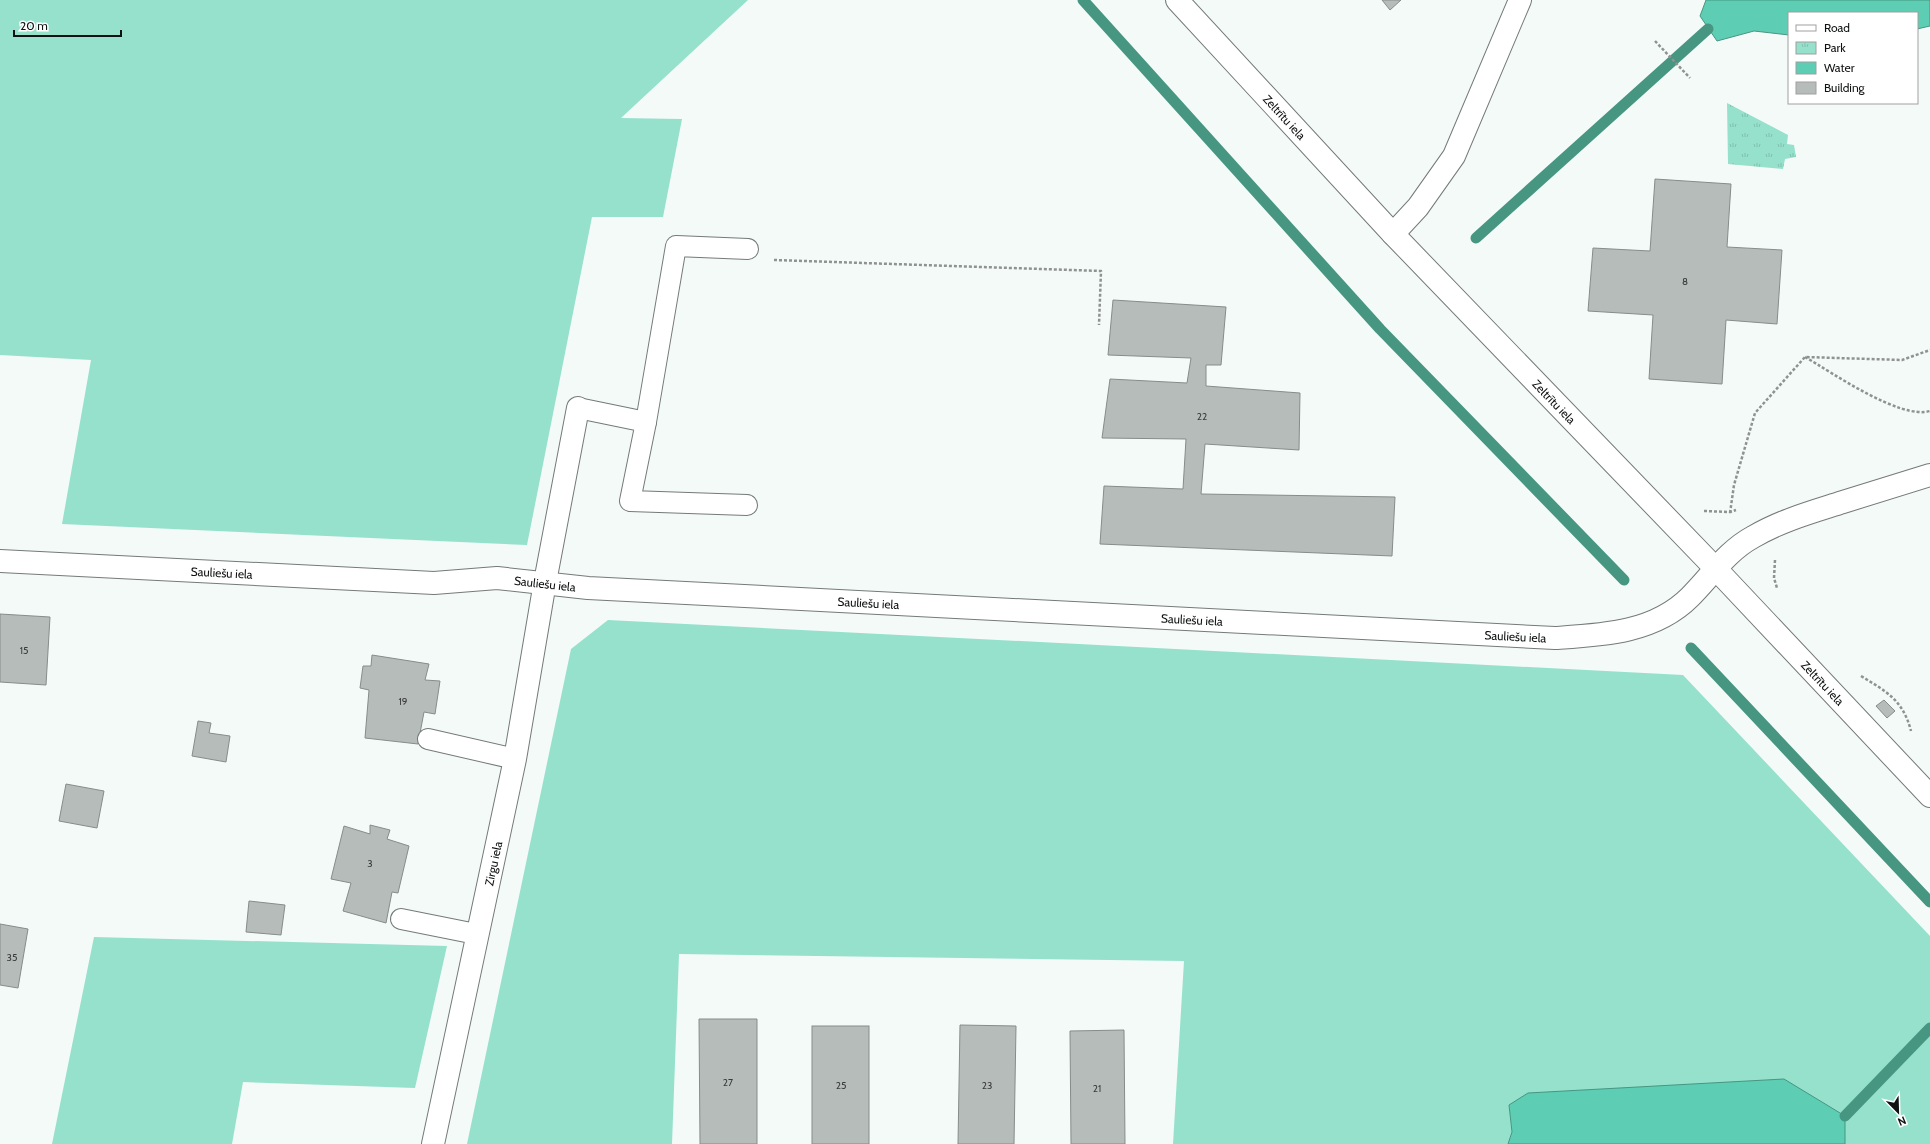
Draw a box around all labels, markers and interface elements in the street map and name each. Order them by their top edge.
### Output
scale bar [14,12,121,38]
legend [1788,12,1918,104]
text: 20 m [20,18,48,33]
text: Road [1824,20,1850,35]
text: Park [1824,40,1846,55]
text: Water [1824,60,1855,75]
text: Building [1824,80,1866,95]
street label: Zeltrītu iela [1260,91,1309,143]
house number: 8 [1682,275,1688,288]
street label: Zeltrītu iela [1530,376,1579,427]
house number: 22 [1197,410,1207,423]
street label: Sauliešu iela [190,563,253,581]
street label: Sauliešu iela [513,572,577,594]
street label: Sauliešu iela [837,593,900,612]
street label: Sauliešu iela [1161,610,1223,628]
street label: Sauliešu iela [1484,627,1547,645]
house number: 15 [20,644,28,657]
street label: Zeltrītu iela [1799,657,1848,708]
house number: 19 [399,695,408,708]
street label: Zirgu iela [481,839,505,887]
house number: 3 [367,857,373,870]
house number: 35 [7,951,17,964]
house number: 27 [723,1076,733,1089]
house number: 25 [836,1079,846,1092]
house number: 23 [982,1079,992,1092]
house number: 21 [1093,1082,1101,1095]
north arrow [1878,1092,1918,1132]
text: N [1896,1113,1908,1129]

